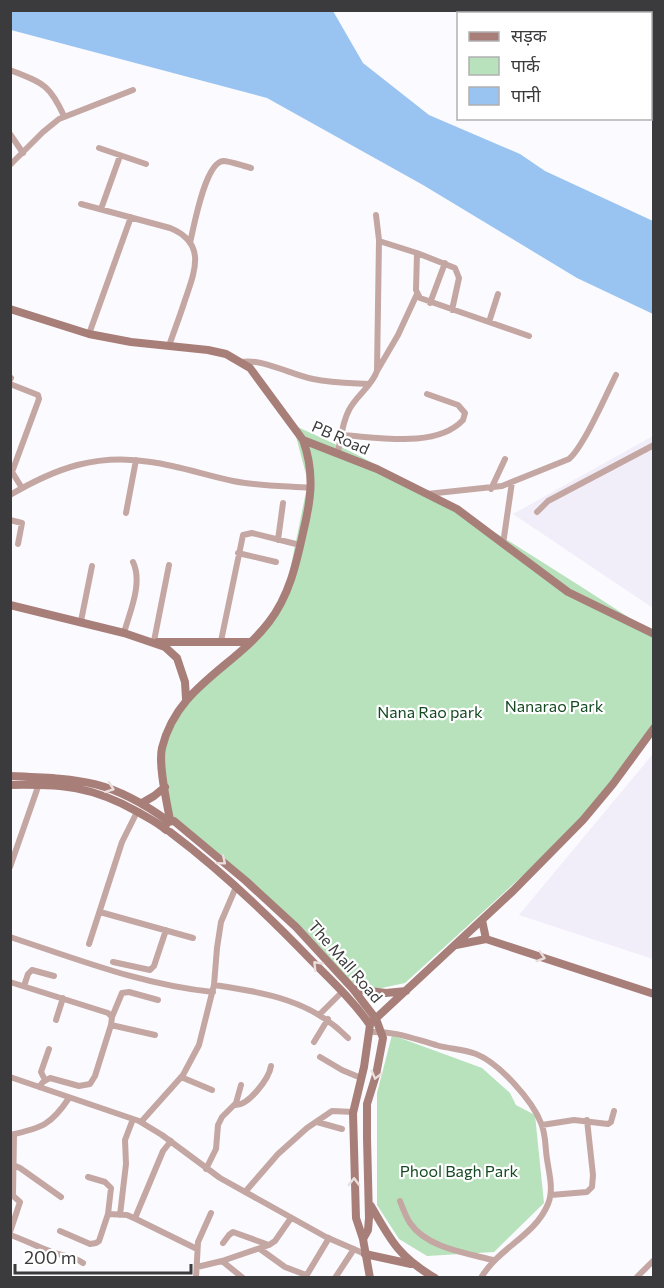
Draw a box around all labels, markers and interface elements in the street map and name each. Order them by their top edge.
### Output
legend [457,12,652,120]
text: सड़क [511,24,548,46]
text: पार्क [511,54,541,76]
text: पानी [511,84,541,106]
street label: PB Road [309,416,373,458]
park label: Nanarao Park [505,696,604,715]
park label: Nana Rao park [377,702,483,721]
one-way arrow [104,780,115,793]
one-way arrow [215,853,226,864]
street label: The Mall Road [305,916,387,1006]
one-way arrow [535,950,546,962]
one-way arrow [313,962,324,972]
one-way arrow [370,1070,383,1080]
park label: Phool Bagh Park [400,1161,519,1180]
one-way arrow [348,1178,360,1187]
scale bar [15,1237,190,1275]
text: 200 m [24,1246,77,1268]

